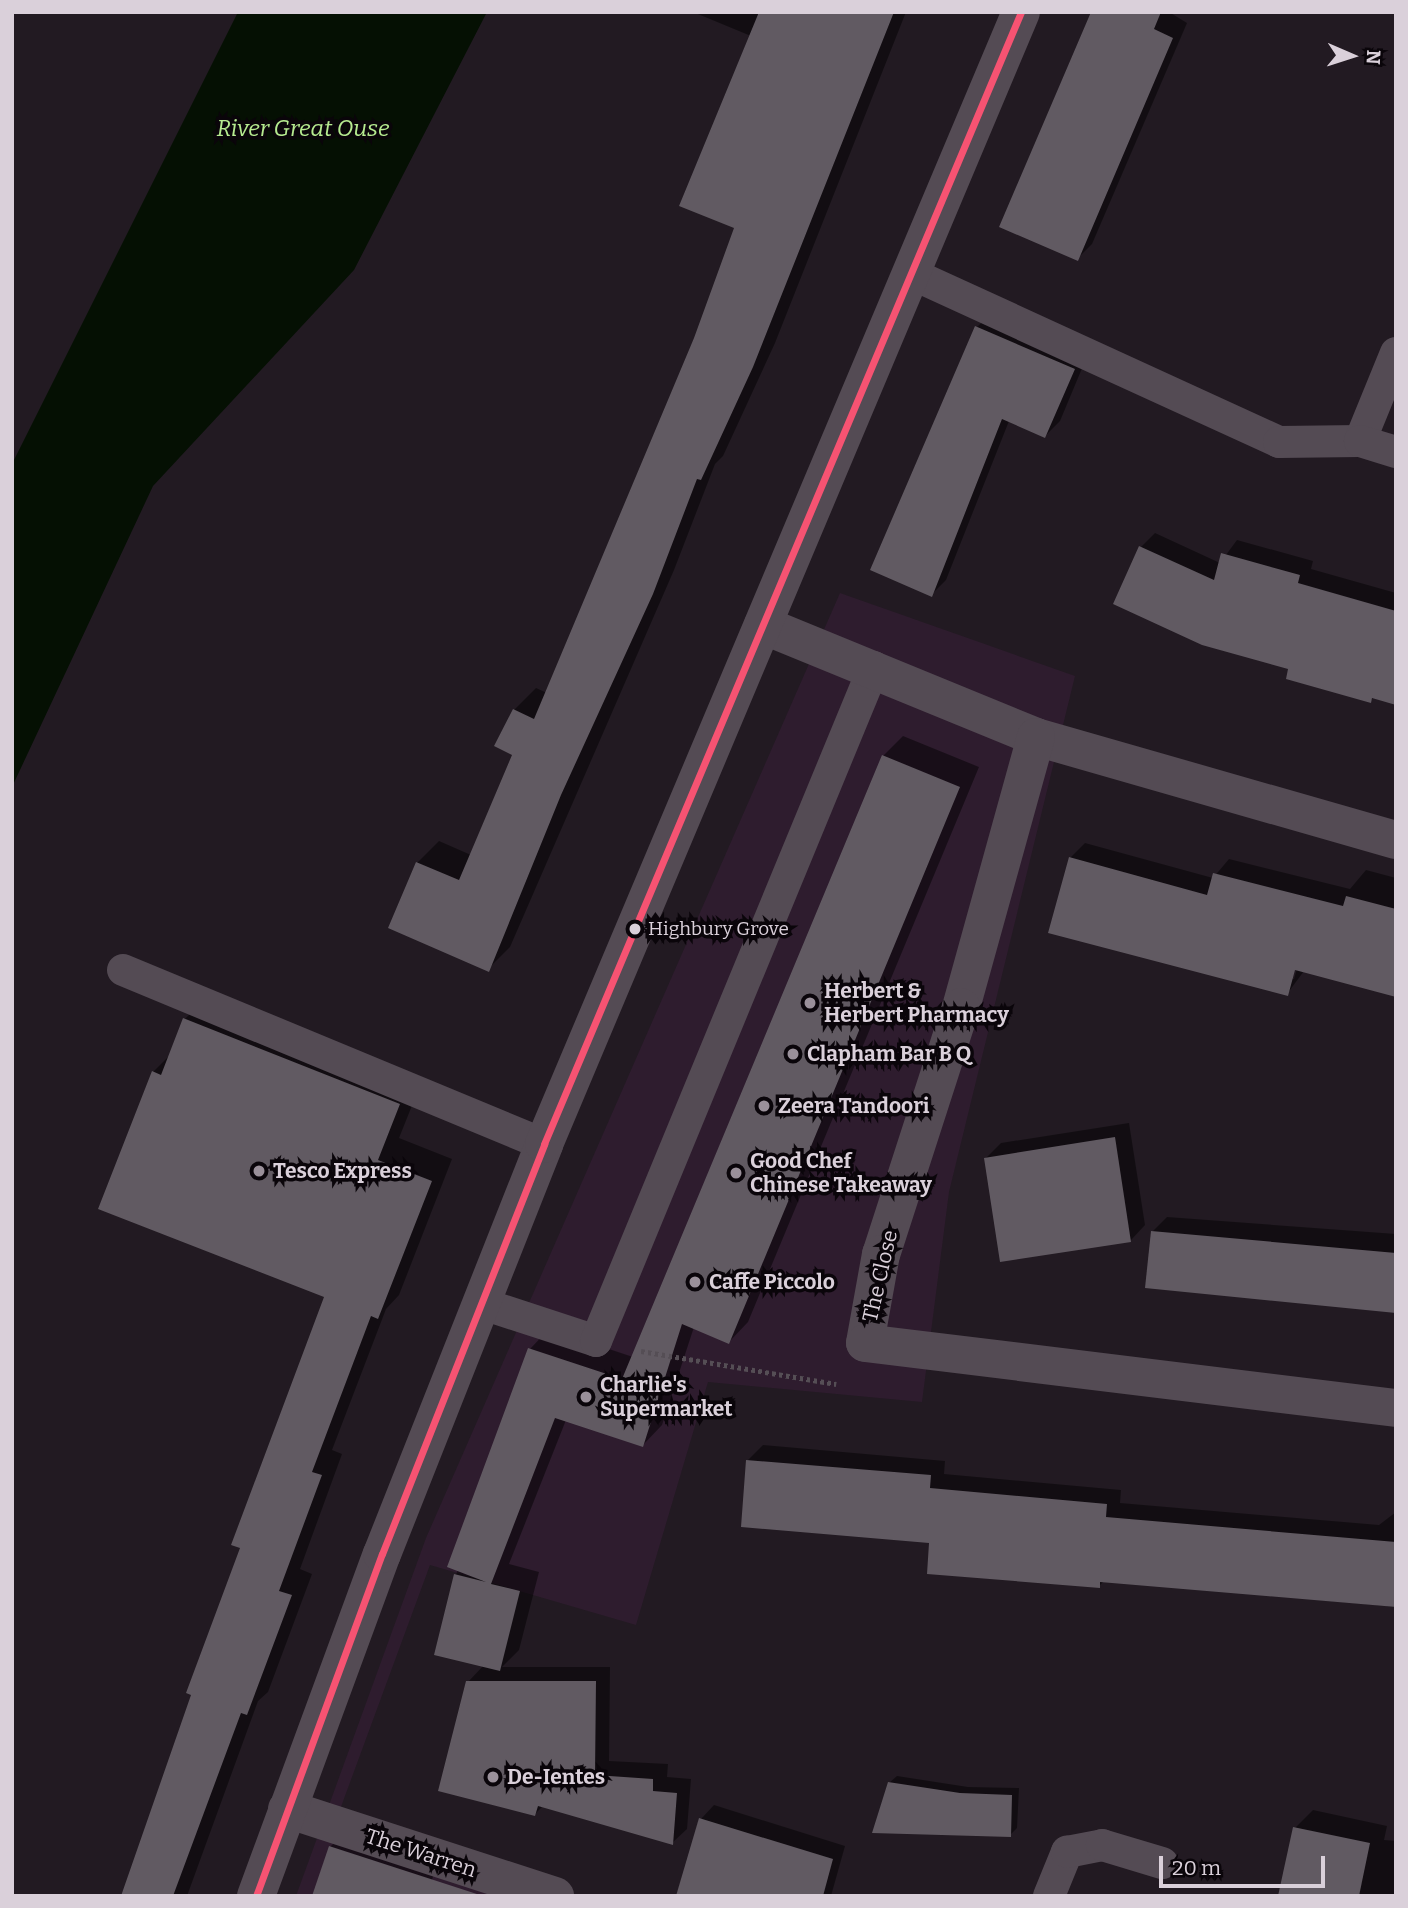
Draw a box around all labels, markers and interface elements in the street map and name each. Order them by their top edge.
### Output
north arrow [1317,21,1387,91]
text: N [1362,49,1385,65]
water label: River Great Ouse [216,114,390,142]
place label: Highbury Grove [648,918,789,940]
marker: Highbury Grove [628,922,642,936]
place label: Herbert & Herbert Pharmacy [824,978,1009,1028]
marker: Herbert & Herbert Pharmacy [802,995,818,1011]
place label: Clapham Bar B Q [807,1041,971,1067]
marker: Clapham Bar B Q [785,1046,801,1062]
place label: Zeera Tandoori [778,1093,930,1119]
marker: Zeera Tandoori [756,1098,772,1114]
place label: Good Chef Chinese Takeaway [750,1148,932,1198]
place label: Tesco Express [273,1158,412,1184]
marker: Tesco Express [251,1163,267,1179]
marker: Good Chef Chinese Takeaway [728,1165,744,1181]
street label: The Close [857,1228,903,1324]
place label: Caffe Piccolo [709,1269,835,1295]
marker: Caffe Piccolo [687,1274,703,1290]
place label: Charlie's Supermarket [600,1372,733,1422]
marker: Charlie's Supermarket [578,1389,594,1405]
place label: De-Ientes [507,1764,605,1790]
marker: De-Ientes [485,1769,501,1785]
street label: The Warren [363,1823,479,1883]
scale bar [1163,1842,1329,1886]
text: 20 m [1172,1855,1221,1881]

